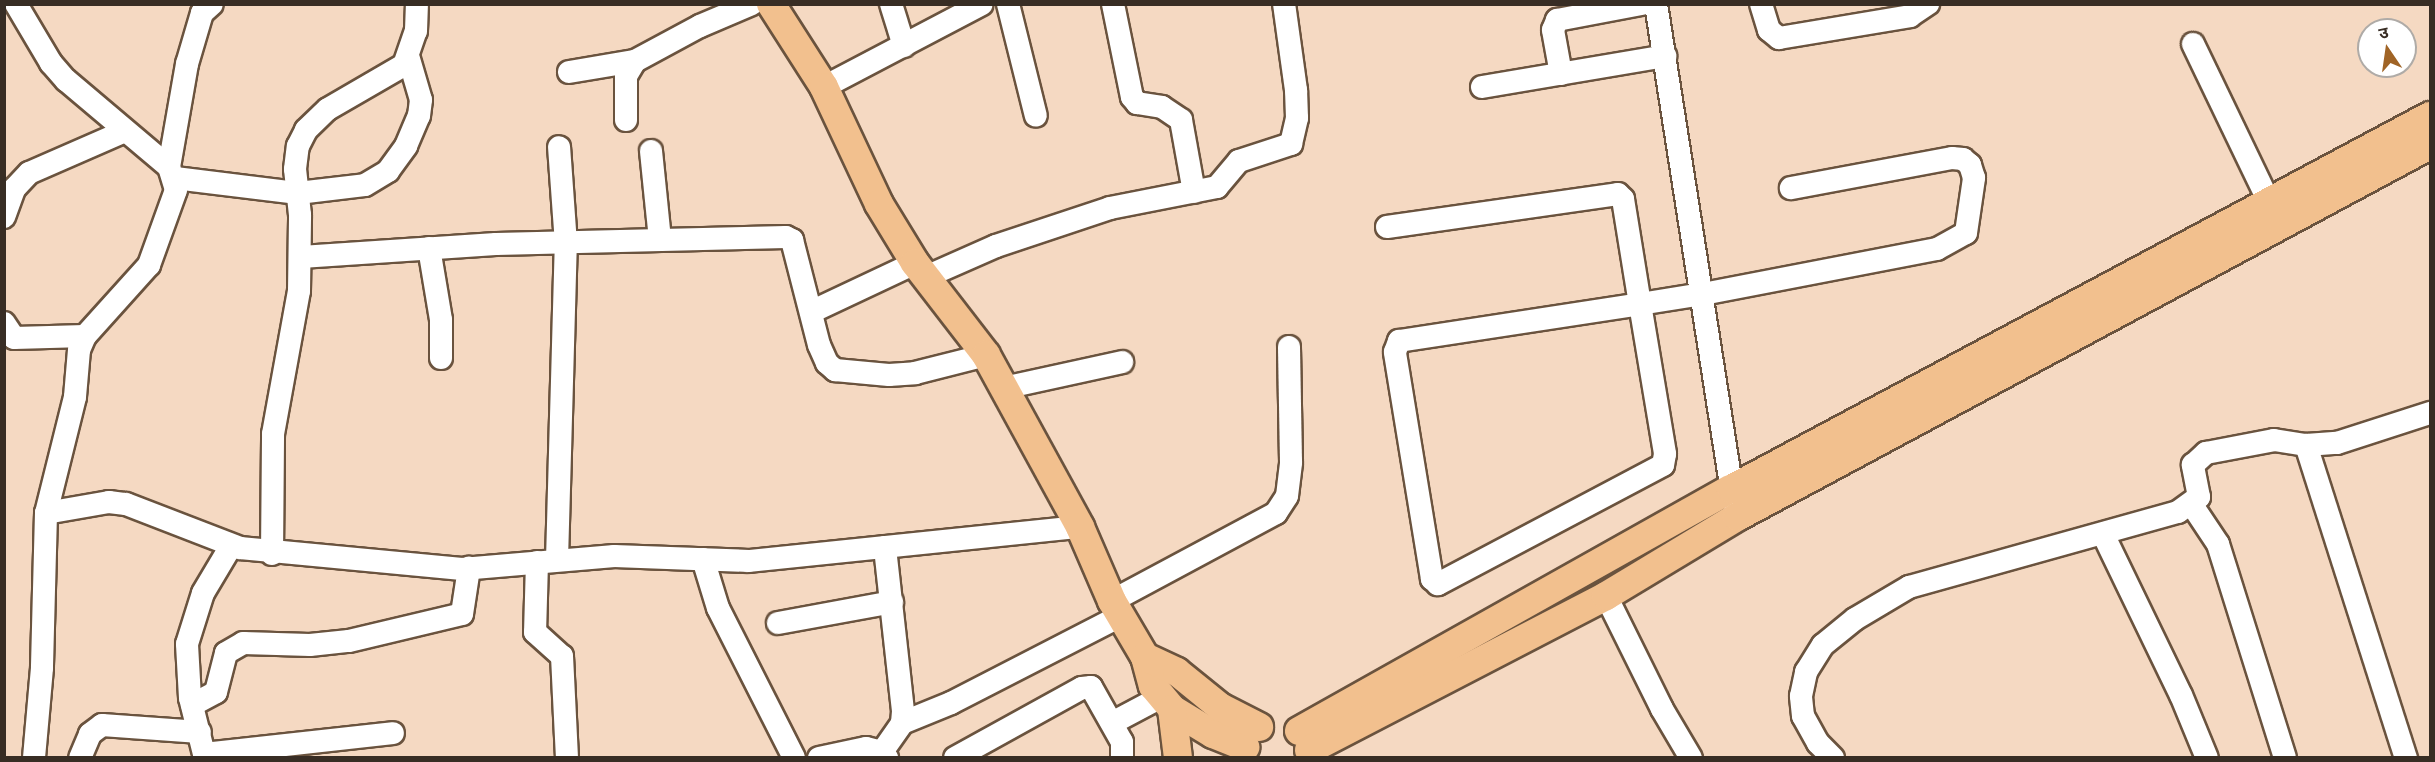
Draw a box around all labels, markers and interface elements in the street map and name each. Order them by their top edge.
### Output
north arrow [2357,18,2417,78]
text: उ [2377,23,2390,42]

